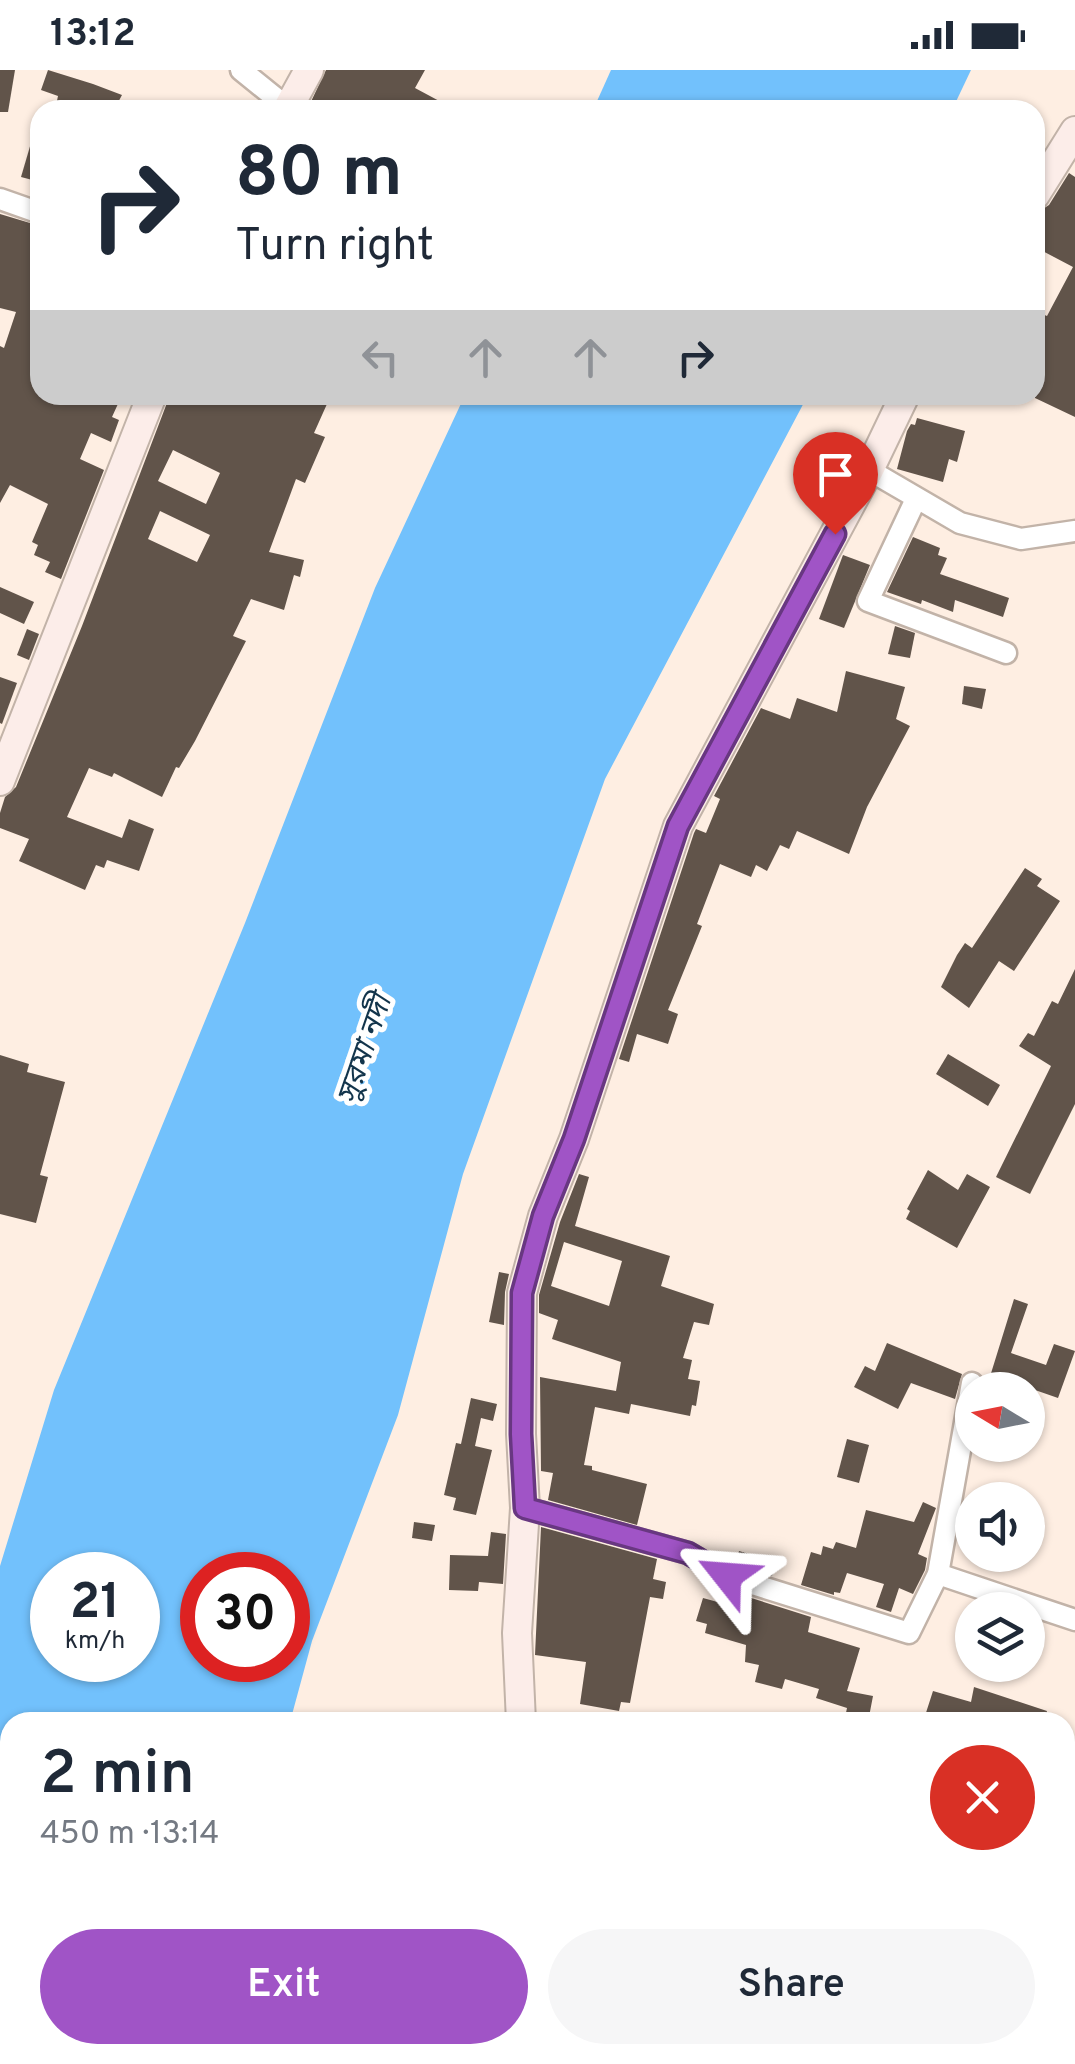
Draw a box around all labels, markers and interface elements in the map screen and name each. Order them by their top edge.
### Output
text: 13:12 [50,11,136,60]
text: 80 m [235,132,403,221]
icon: right [70,140,200,270]
text: Turn right [235,219,434,276]
icon: left [353,330,408,385]
icon: ahead [458,330,513,385]
icon: ahead [563,330,618,385]
icon: right [668,330,723,385]
pin [793,432,878,535]
icon: arrive [808,447,863,502]
water label: সুরমা নদী [328,985,403,1109]
north arrow [955,1372,1045,1462]
map controls [955,1372,1045,1682]
button: sound [955,1482,1045,1572]
position arrow [675,1524,779,1628]
speed limit sign: 30 [180,1552,310,1682]
text: 21 [70,1573,120,1636]
button: layers [955,1592,1045,1682]
text: km/h [65,1626,125,1658]
text: 2 min [40,1739,195,1815]
button: close [930,1745,1035,1850]
text: 450 m · 13:14 [40,1815,219,1855]
button: Exit [40,1929,528,2044]
button: Share [548,1929,1035,2044]

